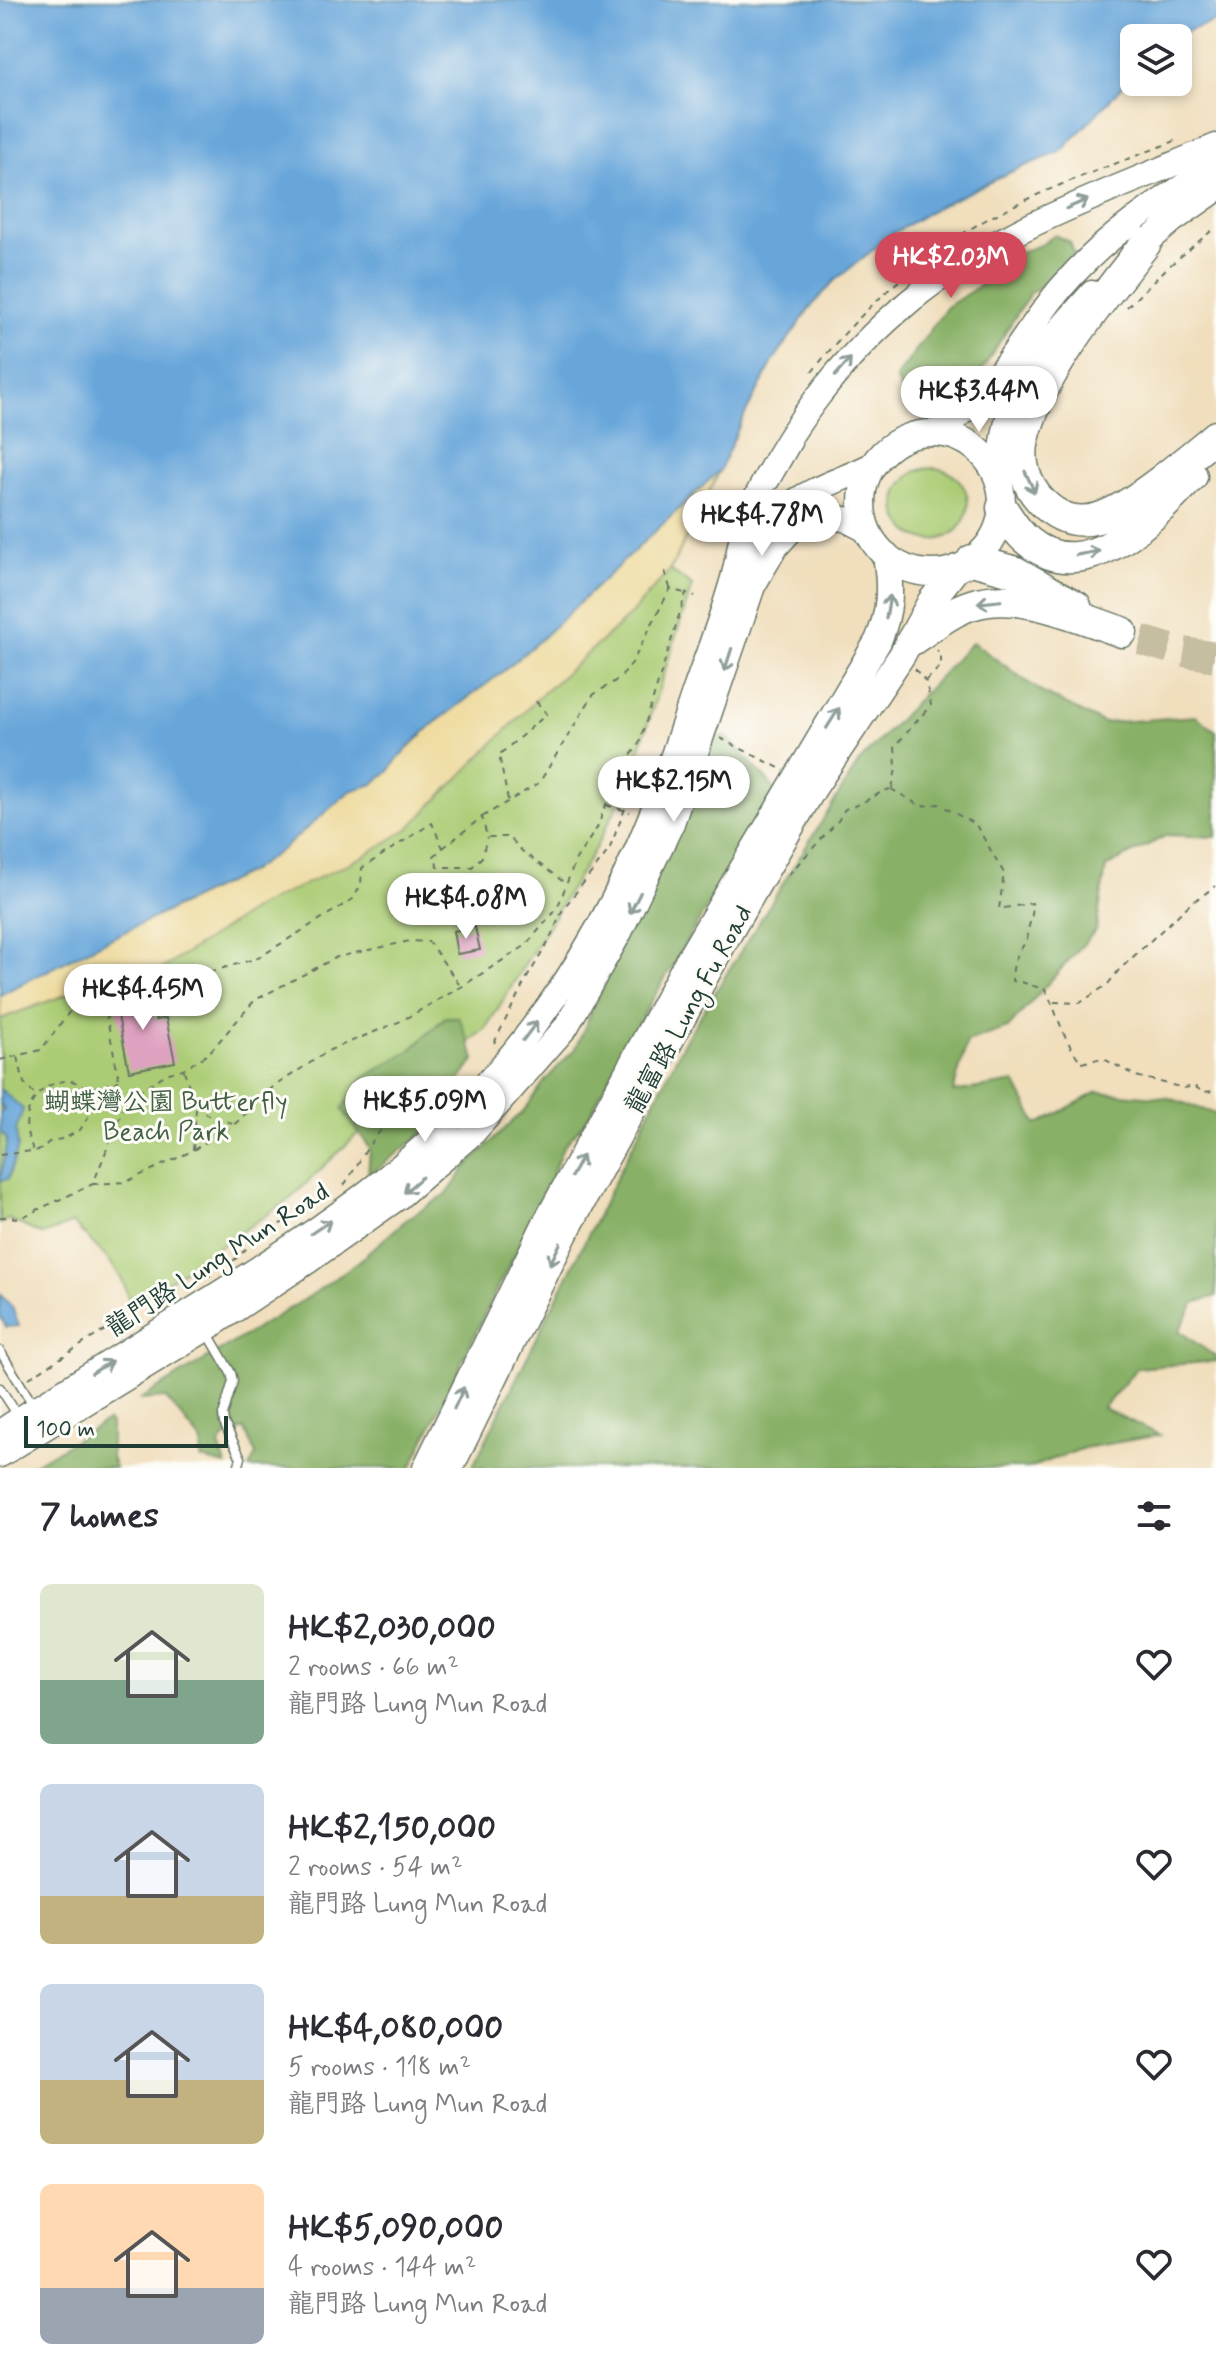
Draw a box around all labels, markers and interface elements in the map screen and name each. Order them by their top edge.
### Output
map controls [1120,24,1192,96]
button: layers [1120,24,1192,96]
one-way arrow [1064,196,1089,211]
pin: HK$2.03M [868,232,1034,300]
text: HK$2.03M [893,241,1009,275]
one-way arrow [833,357,851,378]
pin: HK$3.44M [896,366,1062,434]
text: HK$3.44M [919,375,1039,409]
one-way arrow [1023,470,1038,494]
pin: HK$4.78M [679,490,845,558]
text: HK$4.78M [700,499,824,533]
one-way arrow [1074,545,1100,560]
one-way arrow [881,595,896,621]
one-way arrow [977,595,1002,610]
one-way arrow [719,647,734,672]
one-way arrow [825,707,841,730]
pin: HK$2.15M [591,756,757,824]
text: HK$2.15M [616,765,732,799]
pin: HK$4.08M [383,873,549,941]
text: HK$4.08M [405,882,527,916]
one-way arrow [626,890,642,914]
street label: 龍富路 Lung Fu Road [618,900,763,1121]
pin: HK$4.45M [60,964,226,1032]
text: HK$4.45M [82,973,204,1007]
one-way arrow [521,1021,538,1042]
pin: HK$5.09M [342,1076,508,1144]
text: HK$5.09M [363,1085,487,1119]
park label: 蝴蝶灣公園 Butterfly Beach Park [44,1086,288,1150]
one-way arrow [569,1154,585,1178]
street label: 龍門路 Lung Mun Road [100,1176,337,1347]
one-way arrow [403,1176,424,1194]
one-way arrow [309,1219,331,1235]
one-way arrow [547,1242,562,1266]
one-way arrow [90,1359,113,1375]
one-way arrow [452,1386,467,1410]
scale bar [24,1412,228,1448]
text: 100 m [36,1416,95,1444]
text: 7 homes [40,1494,159,1539]
icon: filters [1132,1494,1176,1538]
text: HK$2,030,000 [288,1606,496,1651]
icon: home [104,1616,200,1712]
icon: heart [1132,1642,1176,1686]
text: 2 rooms · 66 m² [288,1651,459,1685]
text: 龍門路 Lung Mun Road [288,1688,547,1722]
text: HK$2,150,000 [288,1806,496,1851]
icon: home [104,1816,200,1912]
icon: heart [1132,1842,1176,1886]
text: 2 rooms · 54 m² [288,1851,463,1885]
text: 龍門路 Lung Mun Road [288,1888,547,1922]
text: HK$4,080,000 [288,2006,503,2051]
icon: home [104,2016,200,2112]
icon: heart [1132,2042,1176,2086]
text: 5 rooms · 118 m² [288,2051,471,2085]
text: 龍門路 Lung Mun Road [288,2088,547,2122]
text: HK$5,090,000 [288,2206,504,2251]
icon: home [104,2216,200,2312]
icon: heart [1132,2242,1176,2286]
text: 4 rooms · 144 m² [288,2251,476,2285]
text: 龍門路 Lung Mun Road [288,2288,547,2322]

